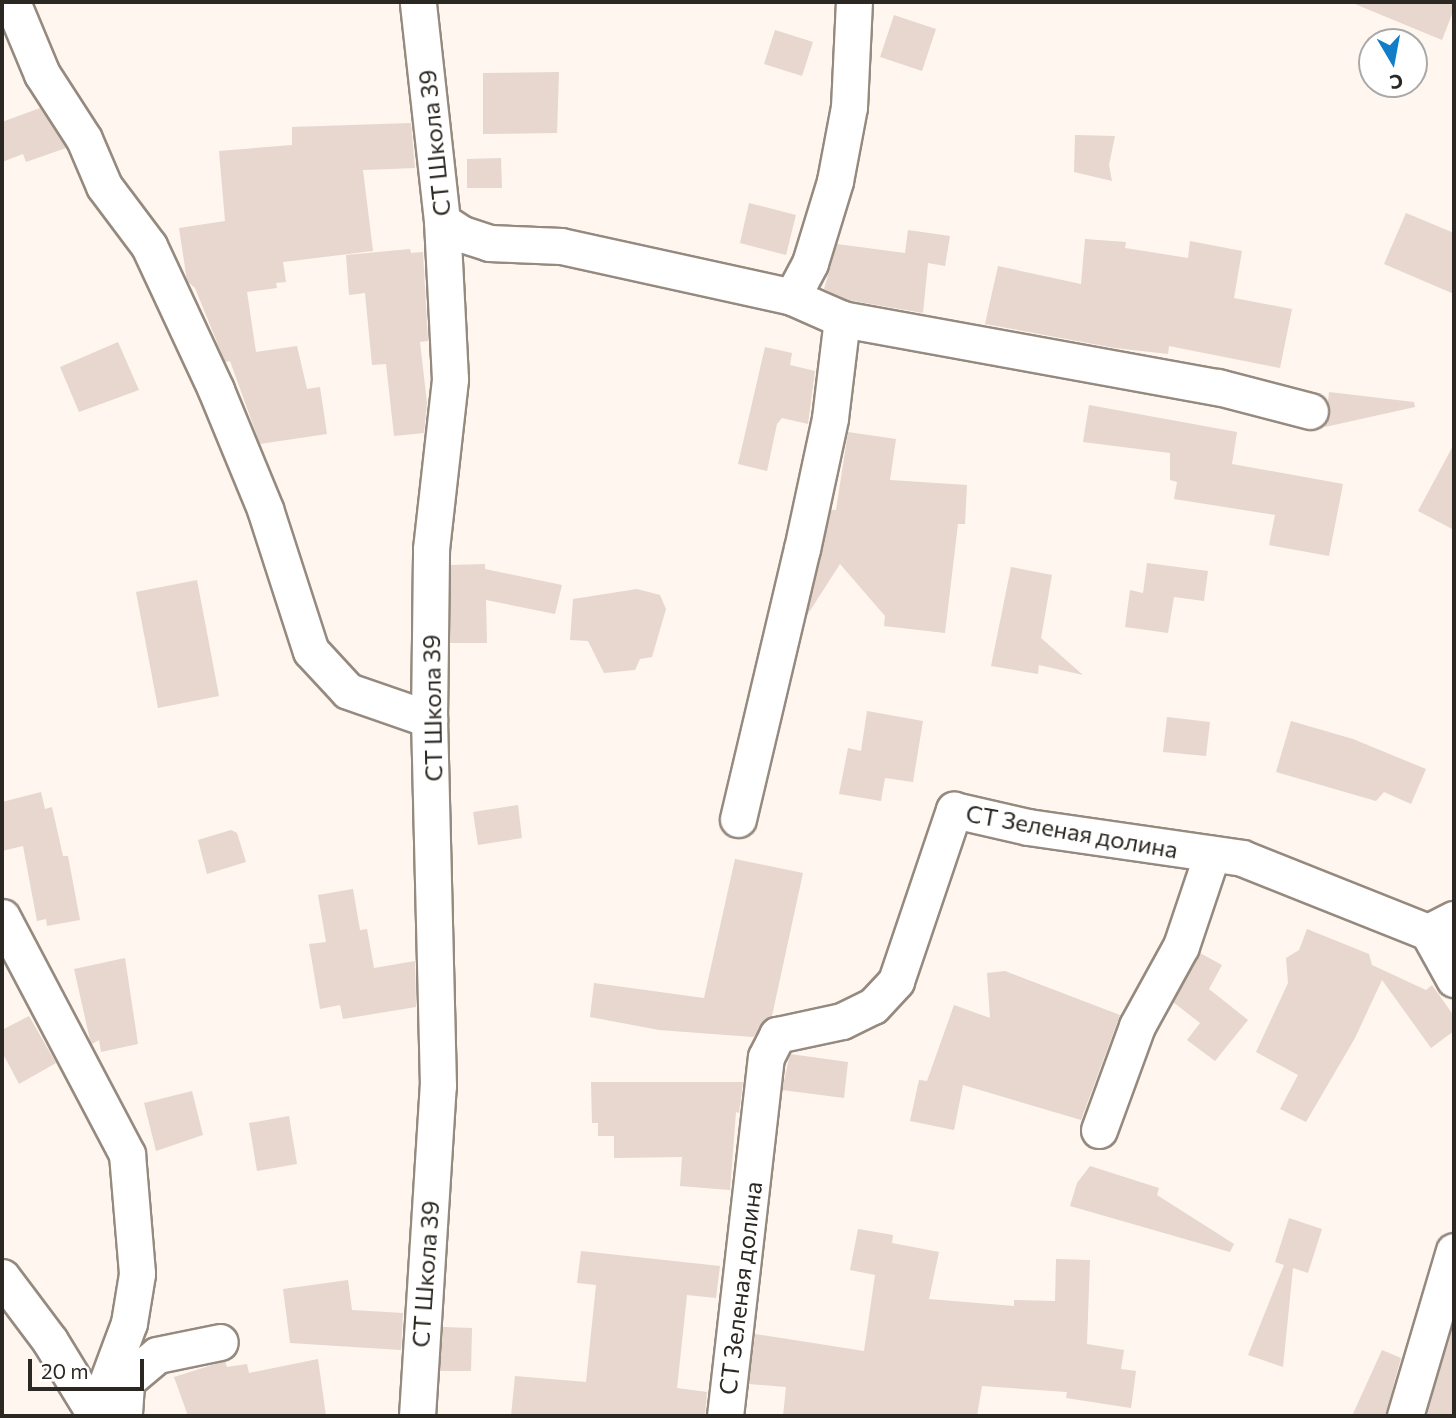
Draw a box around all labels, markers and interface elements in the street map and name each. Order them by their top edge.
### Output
north arrow [1358,28,1428,98]
street label: СТ Школа 39 [412,68,456,218]
text: С [1388,70,1405,95]
street label: СТ Школа 39 [416,634,448,782]
street label: СТ Зеленая долина [964,798,1180,864]
street label: СТ Зеленая долина [713,1180,767,1396]
street label: СТ Школа 39 [406,1200,444,1348]
scale bar [32,1344,147,1388]
text: 20 m [41,1358,89,1383]

